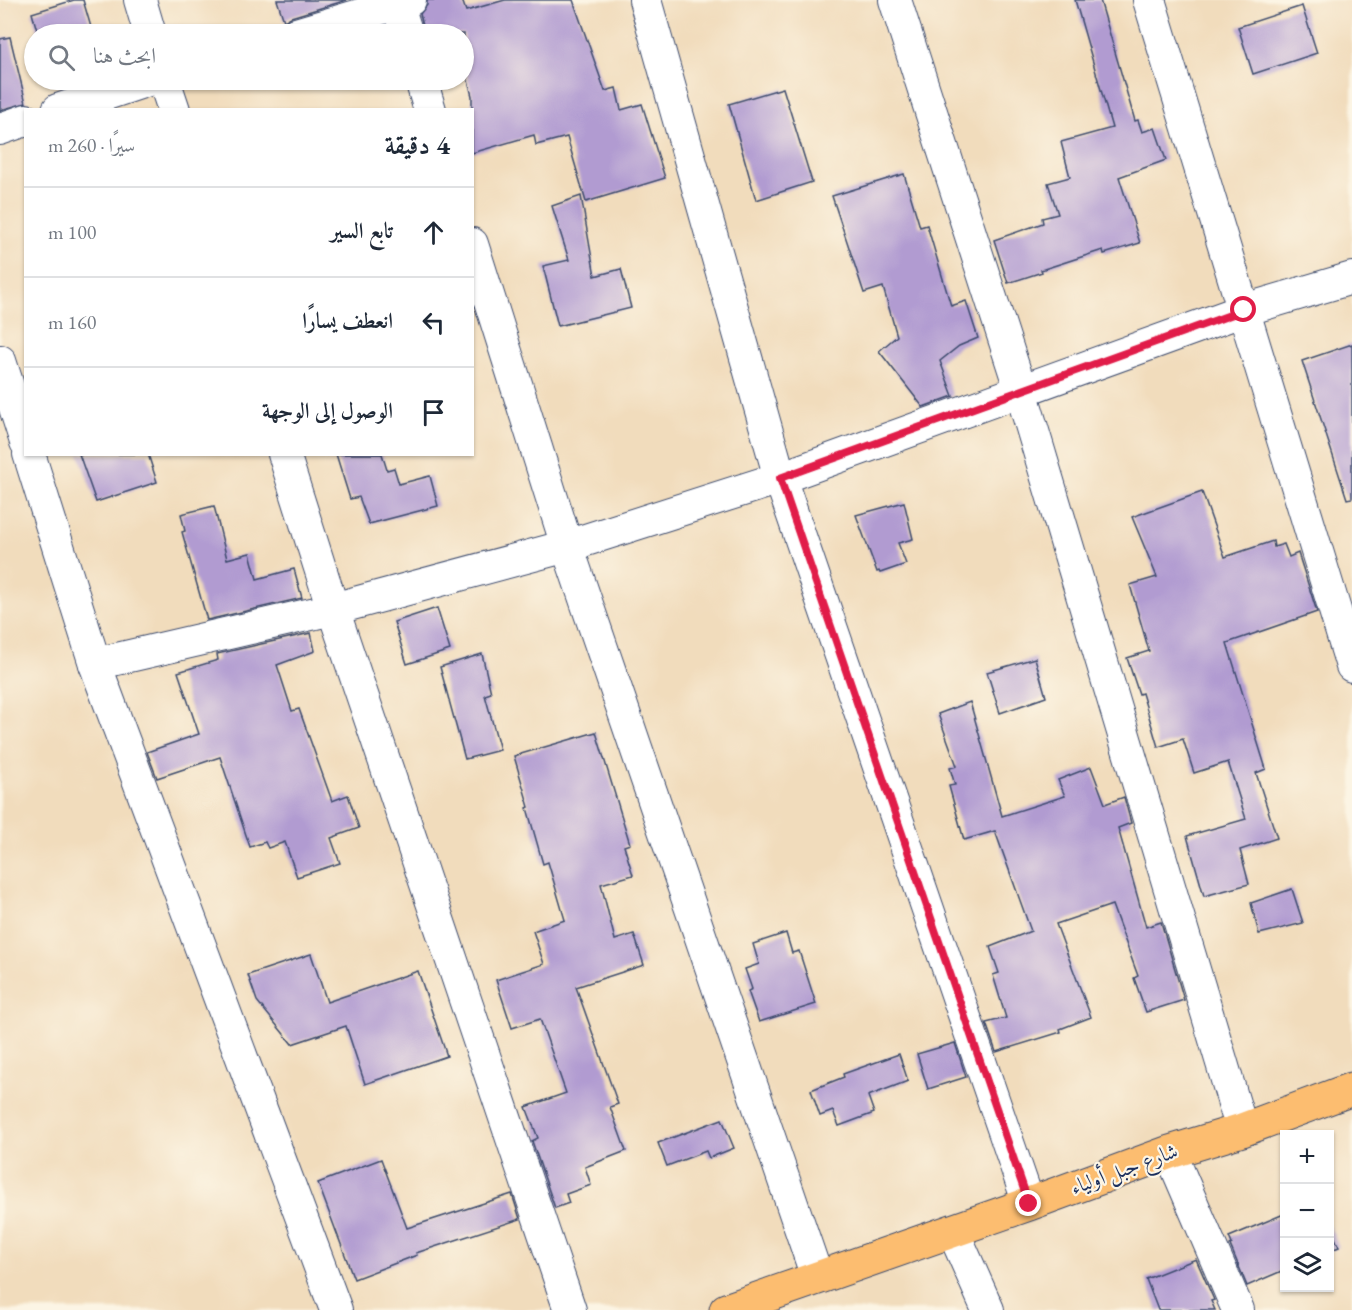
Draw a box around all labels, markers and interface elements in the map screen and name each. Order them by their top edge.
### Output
search box [24,24,474,90]
icon: search [45,41,78,74]
text: ابحث هنا [93,41,156,70]
text: 4 دقيقة [385,128,450,162]
text: سيرًا · 260 m [48,132,135,158]
text: تابع السير [330,216,393,245]
icon: ahead [417,216,450,249]
text: 100 m [48,219,96,245]
route start [1230,296,1256,322]
text: انعطف يسارًا [302,306,393,335]
icon: left [417,306,450,339]
text: 160 m [48,309,96,335]
text: الوصول إلى الوجهة [262,396,393,425]
icon: arrive [417,396,450,429]
map controls [1280,1130,1334,1292]
button: + [1280,1130,1334,1184]
street label: شارع جبل أولياء [1066,1136,1183,1205]
button: − [1280,1184,1334,1238]
route end [1015,1190,1041,1216]
button: layers [1280,1238,1334,1292]

